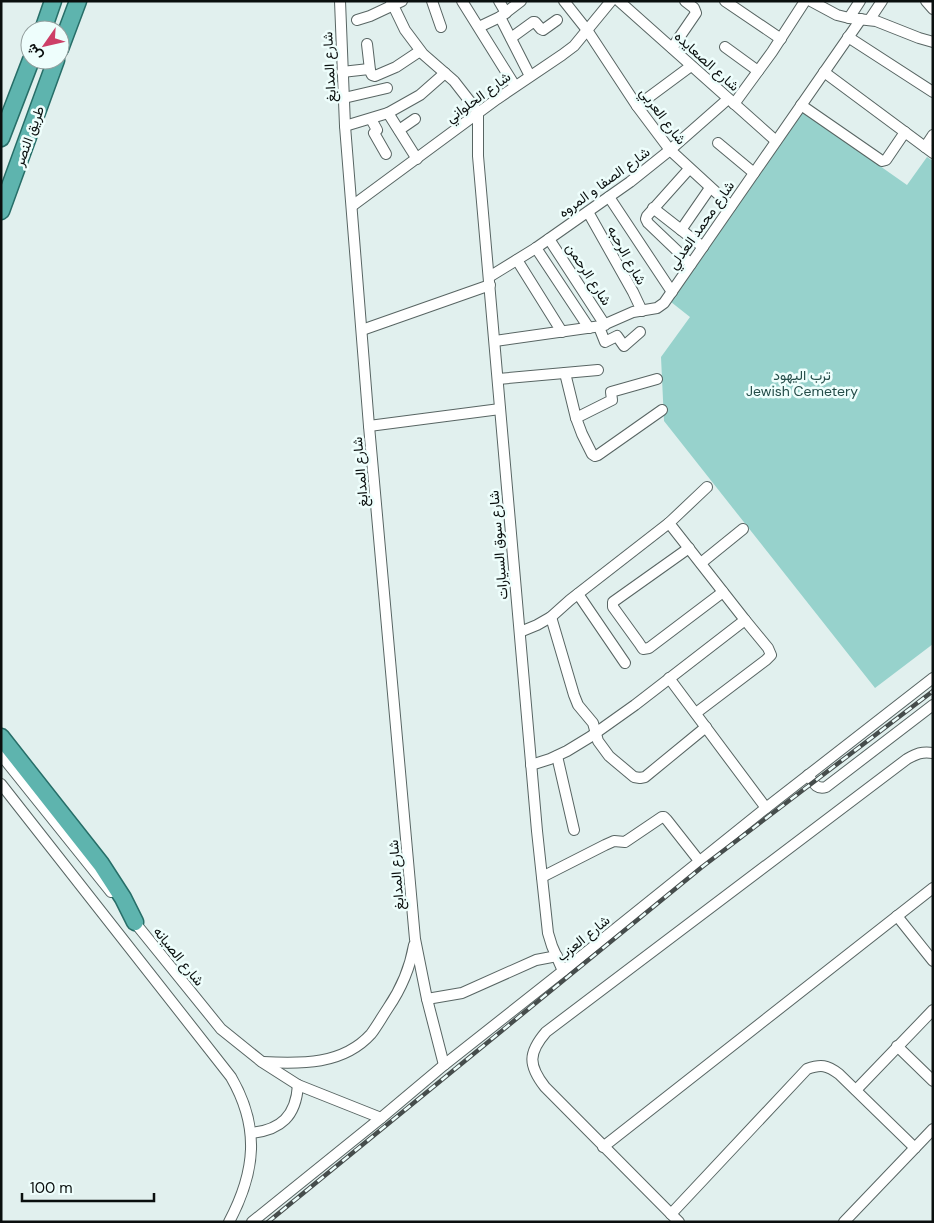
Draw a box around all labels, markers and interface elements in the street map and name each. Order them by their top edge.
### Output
north arrow [20,20,70,70]
street label: شارع الصعايده [669,27,743,96]
street label: شارع المدابغ [318,31,342,103]
text: ش [22,40,46,64]
street label: شارع الحلواني [442,67,516,129]
street label: شارع العربي [633,84,690,150]
street label: طريق النصر [9,103,48,170]
street label: شارع الصفا و المروه [555,143,654,223]
street label: شارع محمد العدلي [664,177,741,274]
street label: شارع الرحبه [602,222,651,289]
street label: شارع الرحمن [560,239,616,310]
park label: ترب اليهود Jewish Cemetery [746,366,858,400]
street label: شارع المدابغ [348,436,374,508]
street label: شارع سوق السيارات [484,489,514,600]
street label: شارع المدابغ [384,839,410,911]
street label: شارع العزب [553,911,615,967]
street label: شارع الصيانه [148,923,208,991]
scale bar [22,1170,155,1202]
text: 100 m [30,1178,73,1198]

